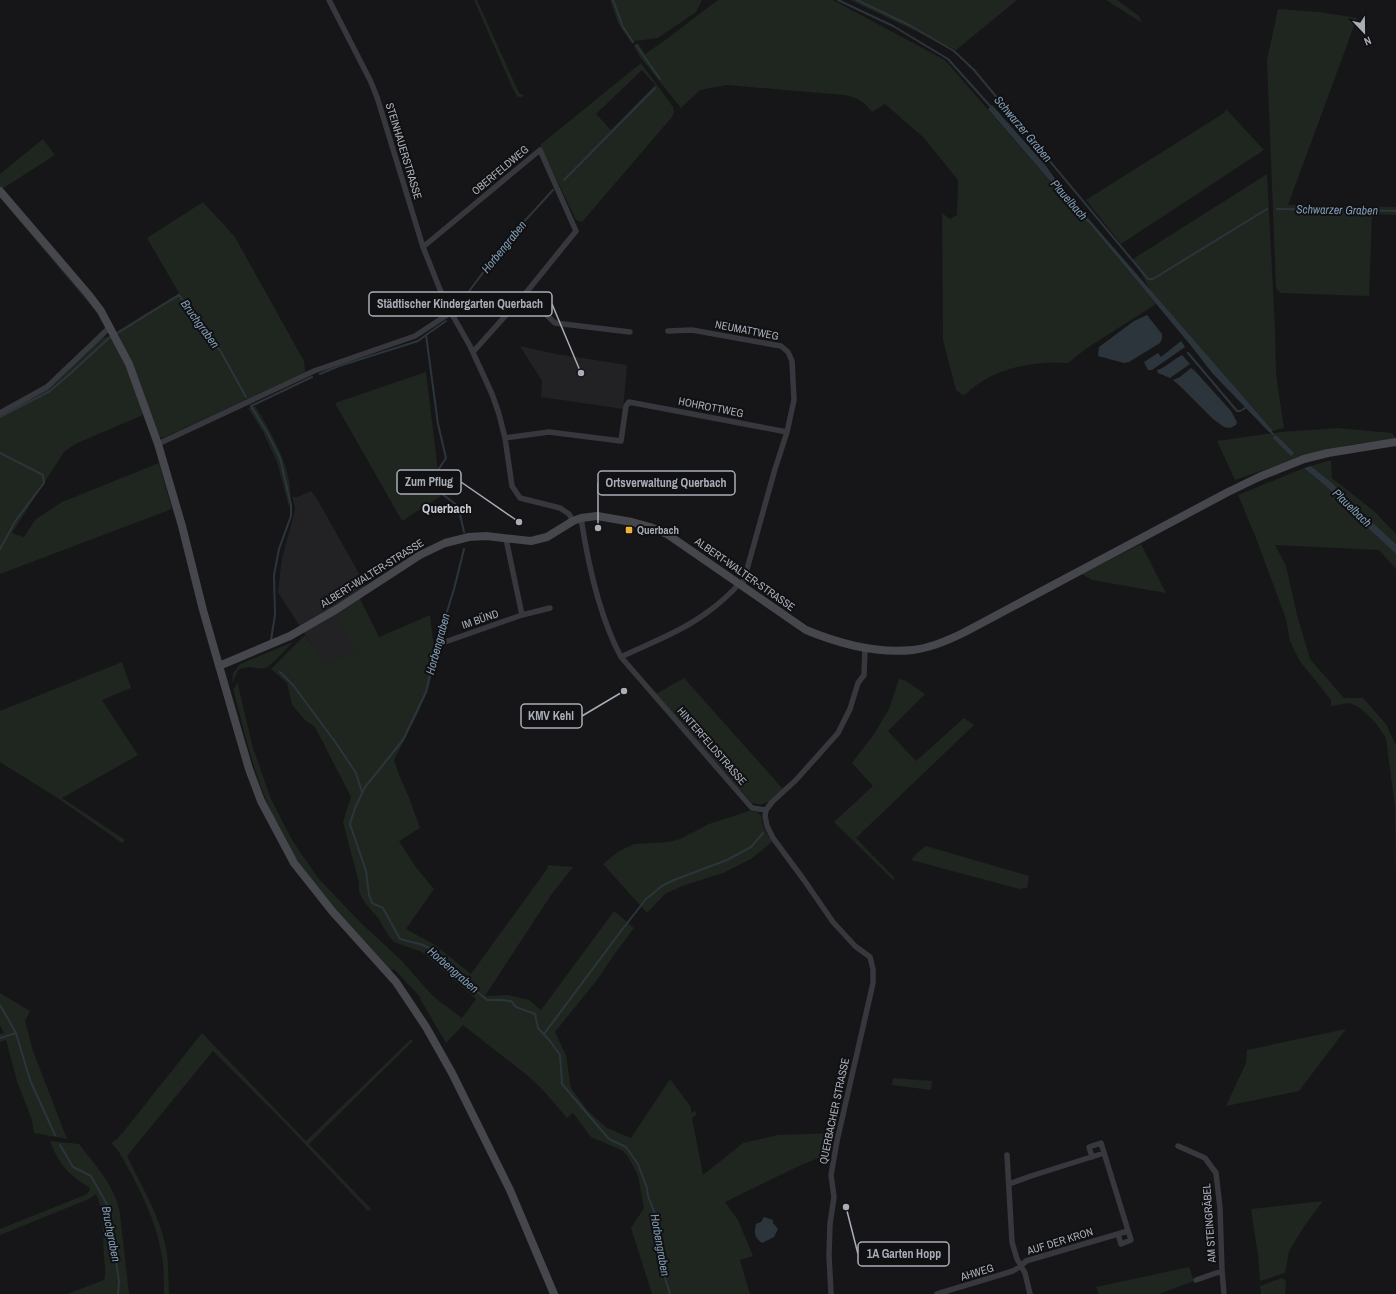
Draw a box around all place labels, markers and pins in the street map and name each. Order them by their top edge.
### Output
callout: Städtischer Kindergarten Querbach [369,292,552,316]
callout: Zum Pflug [397,470,461,494]
callout: Ortsverwaltung Querbach [598,471,735,495]
place label: Querbach [637,523,679,537]
marker: Querbach [624,525,634,535]
callout: KMV Kehl [521,704,582,728]
callout: 1A Garten Hopp [858,1242,949,1266]

